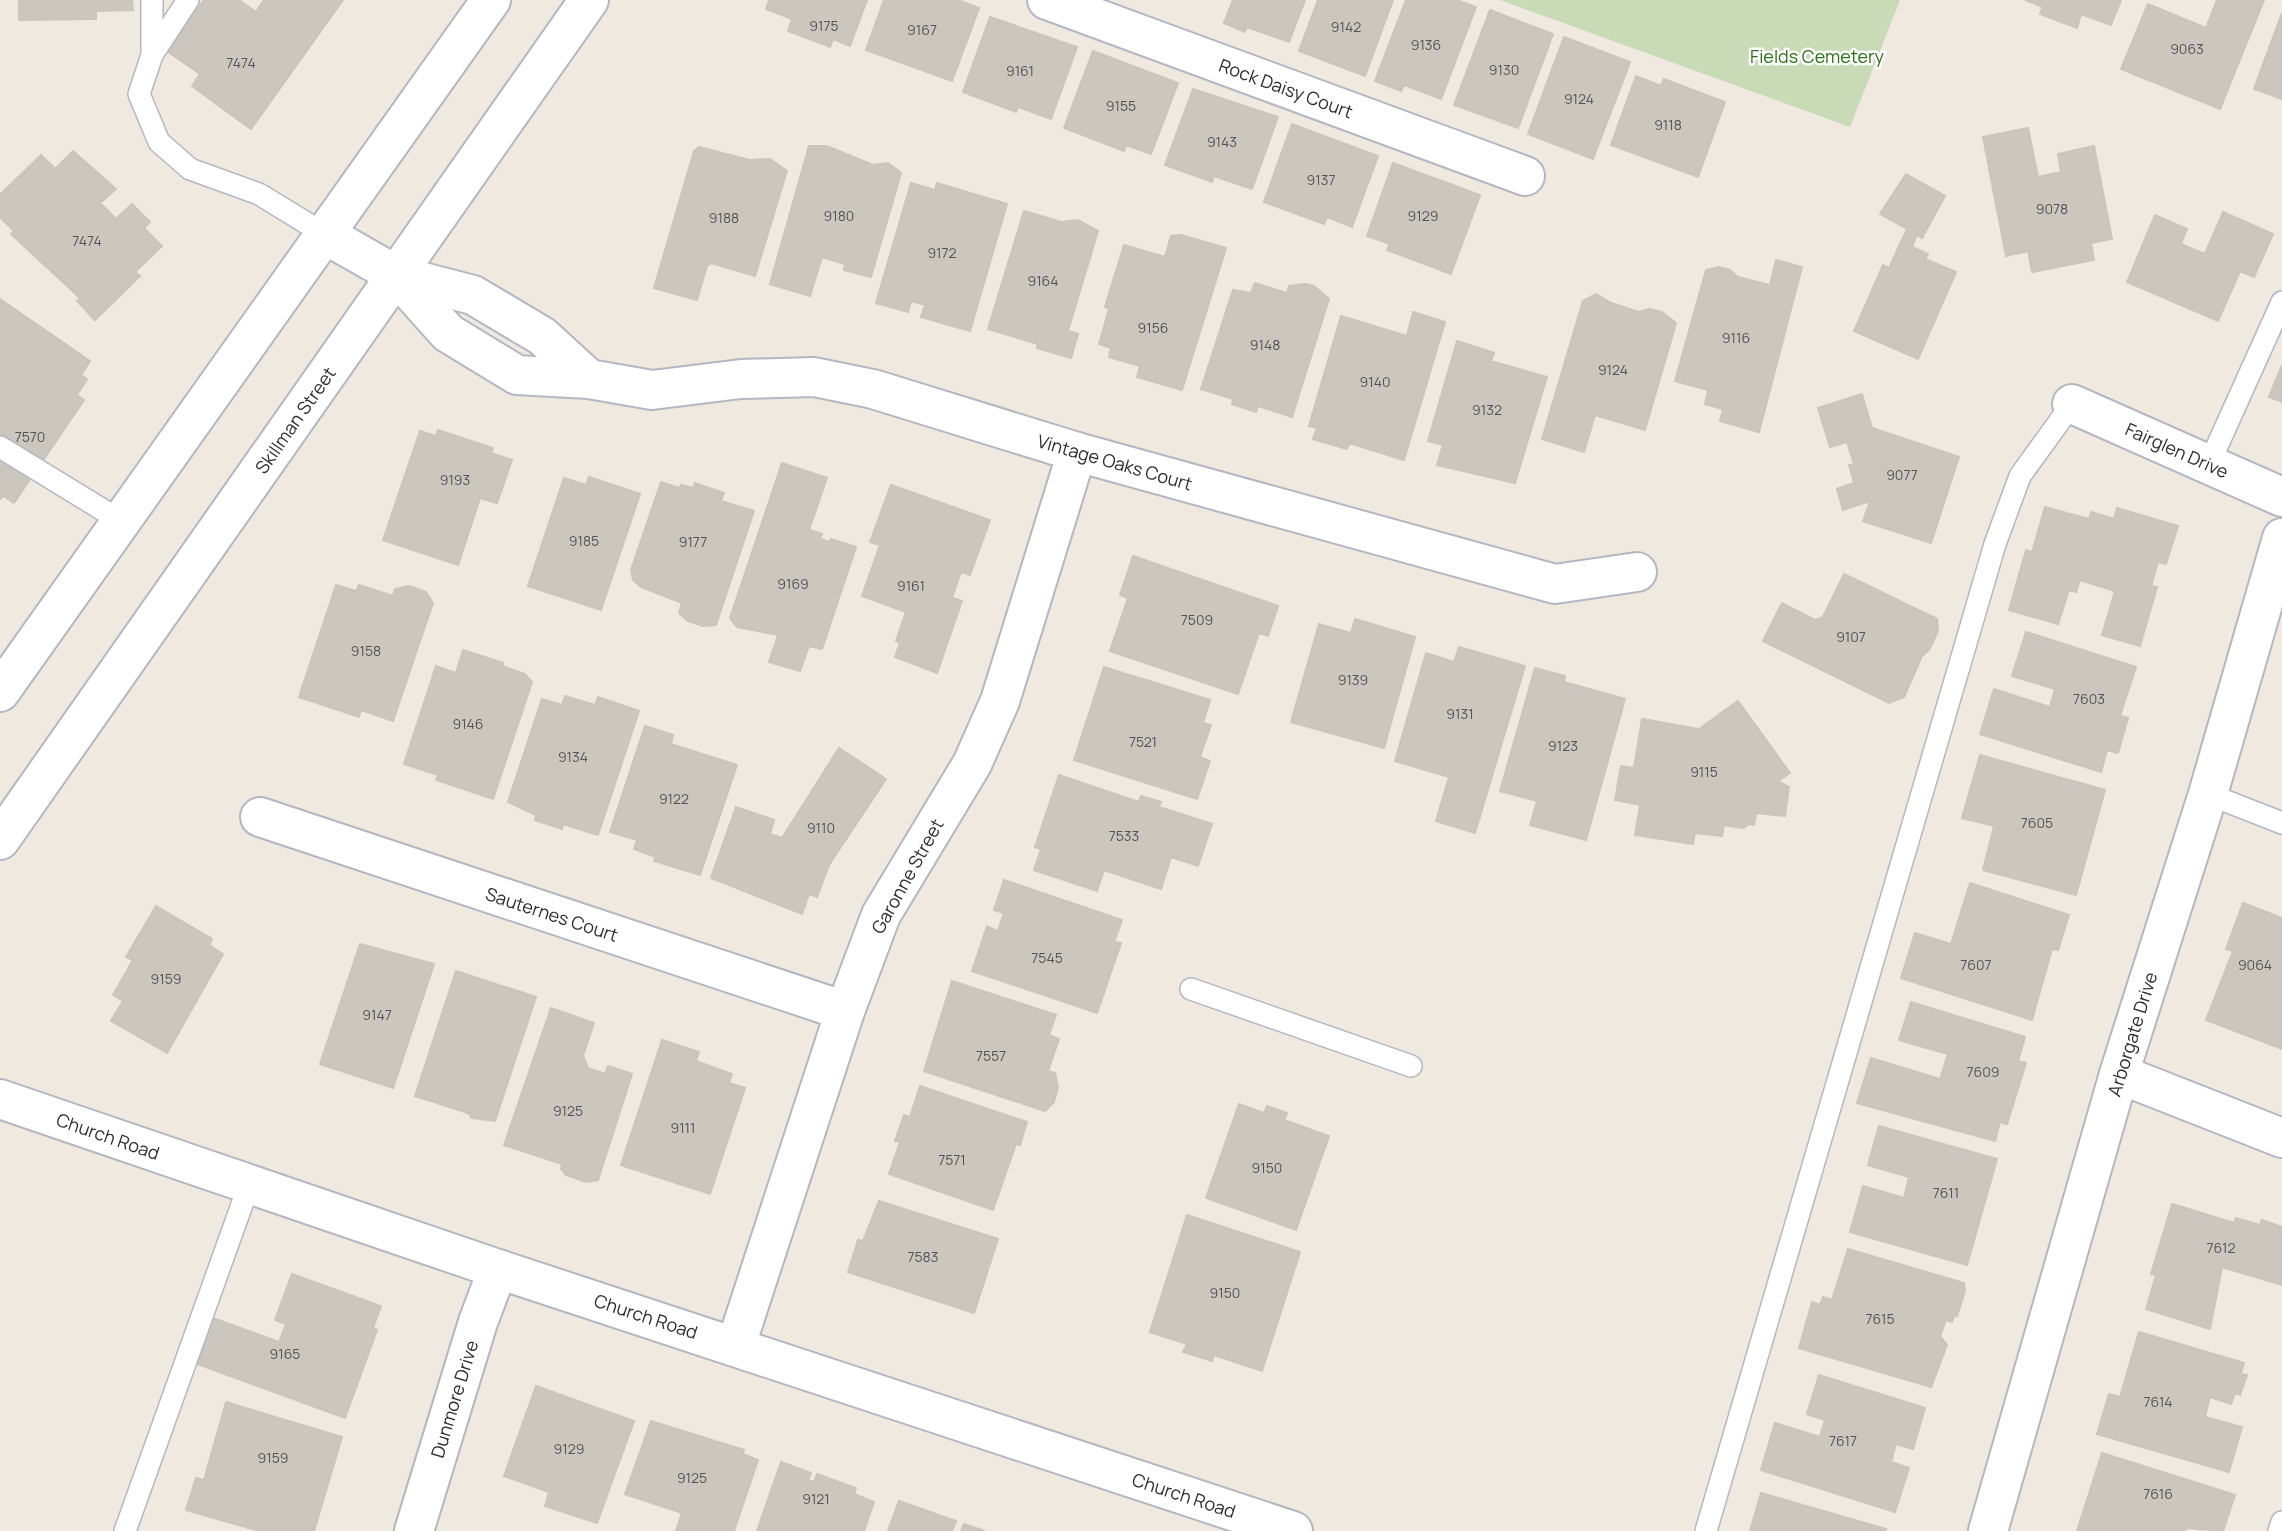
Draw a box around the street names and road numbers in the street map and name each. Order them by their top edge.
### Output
street label: Rock Daisy Court [1216,53,1356,123]
street label: Skillman Street [249,362,341,478]
street label: Fairglen Drive [2122,417,2232,483]
street label: Vintage Oaks Court [1035,428,1195,496]
street label: Garonne Street [865,814,949,938]
street label: Sauternes Court [483,881,621,947]
street label: Arborgate Drive [2102,969,2162,1099]
street label: Church Road [53,1107,163,1165]
street label: Church Road [591,1288,701,1344]
street label: Dunmore Drive [425,1337,483,1461]
street label: Church Road [1129,1467,1239,1523]

